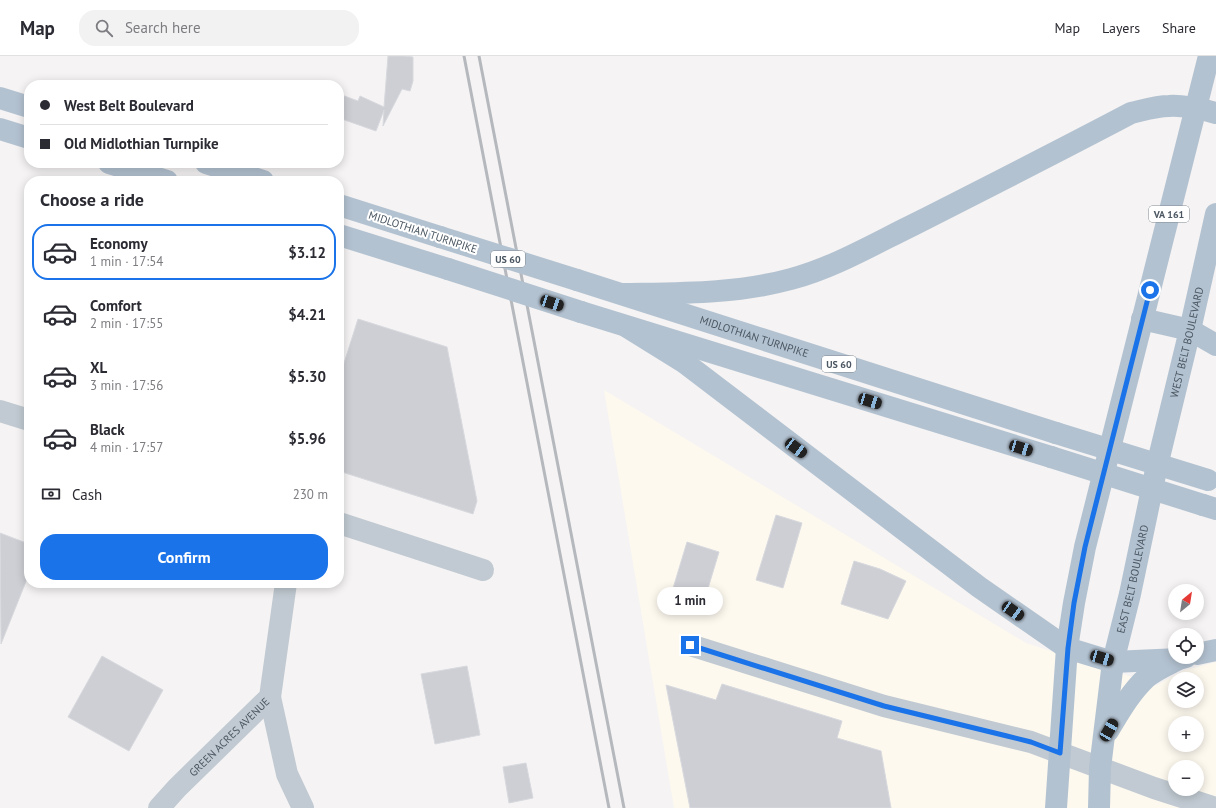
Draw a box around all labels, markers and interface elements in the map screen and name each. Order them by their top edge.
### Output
search box [79,10,359,46]
text: Map [20,16,55,40]
icon: search [93,17,115,39]
text: Search here [125,18,201,37]
text: Map [1054,19,1080,37]
text: Layers [1102,19,1140,37]
text: Share [1162,19,1196,37]
text: West Belt Boulevard [64,96,194,115]
text: Old Midlothian Turnpike [64,134,219,153]
text: Choose a ride [40,188,144,211]
road number: VA 161 [1149,206,1189,222]
street label: MIDLOTHIAN TURNPIKE [367,208,479,256]
icon: car [42,234,78,270]
text: Economy [90,234,148,253]
text: $3.12 [288,243,326,262]
road number: US 60 [491,251,525,267]
text: 1 min · 17:54 [90,253,163,270]
route start [1141,281,1159,299]
street label: WEST BELT BOULEVARD [1167,285,1206,399]
car [539,294,565,312]
icon: car [42,296,78,332]
text: Comfort [90,296,142,315]
text: $4.21 [288,305,326,324]
street label: MIDLOTHIAN TURNPIKE [698,313,810,361]
text: 2 min · 17:55 [90,315,163,332]
road number: US 60 [822,356,856,372]
icon: car [42,358,78,394]
text: XL [90,358,107,377]
text: $5.30 [288,367,326,386]
text: 3 min · 17:56 [90,377,163,394]
car [857,392,883,410]
icon: car [42,420,78,456]
text: Black [90,420,125,439]
text: $5.96 [288,429,326,448]
car [783,436,809,460]
text: 4 min · 17:57 [90,439,163,456]
car [1008,439,1034,457]
icon: cash [40,483,62,505]
text: Cash [72,485,102,504]
text: 230 m [293,486,328,503]
street label: EAST BELT BOULEVARD [1113,524,1151,635]
button: Confirm [40,534,328,580]
north arrow [1168,584,1204,620]
map controls [1168,584,1204,796]
callout: 1 min [657,587,723,615]
text: 1 min [674,592,706,609]
car [1000,599,1026,623]
button: locate [1168,628,1204,664]
route end [681,636,699,654]
car [1089,649,1115,667]
button: layers [1168,672,1204,708]
street label: GREEN ACRES AVENUE [186,694,272,779]
button: + [1168,716,1204,752]
car [1098,717,1120,743]
button: − [1168,760,1204,796]

